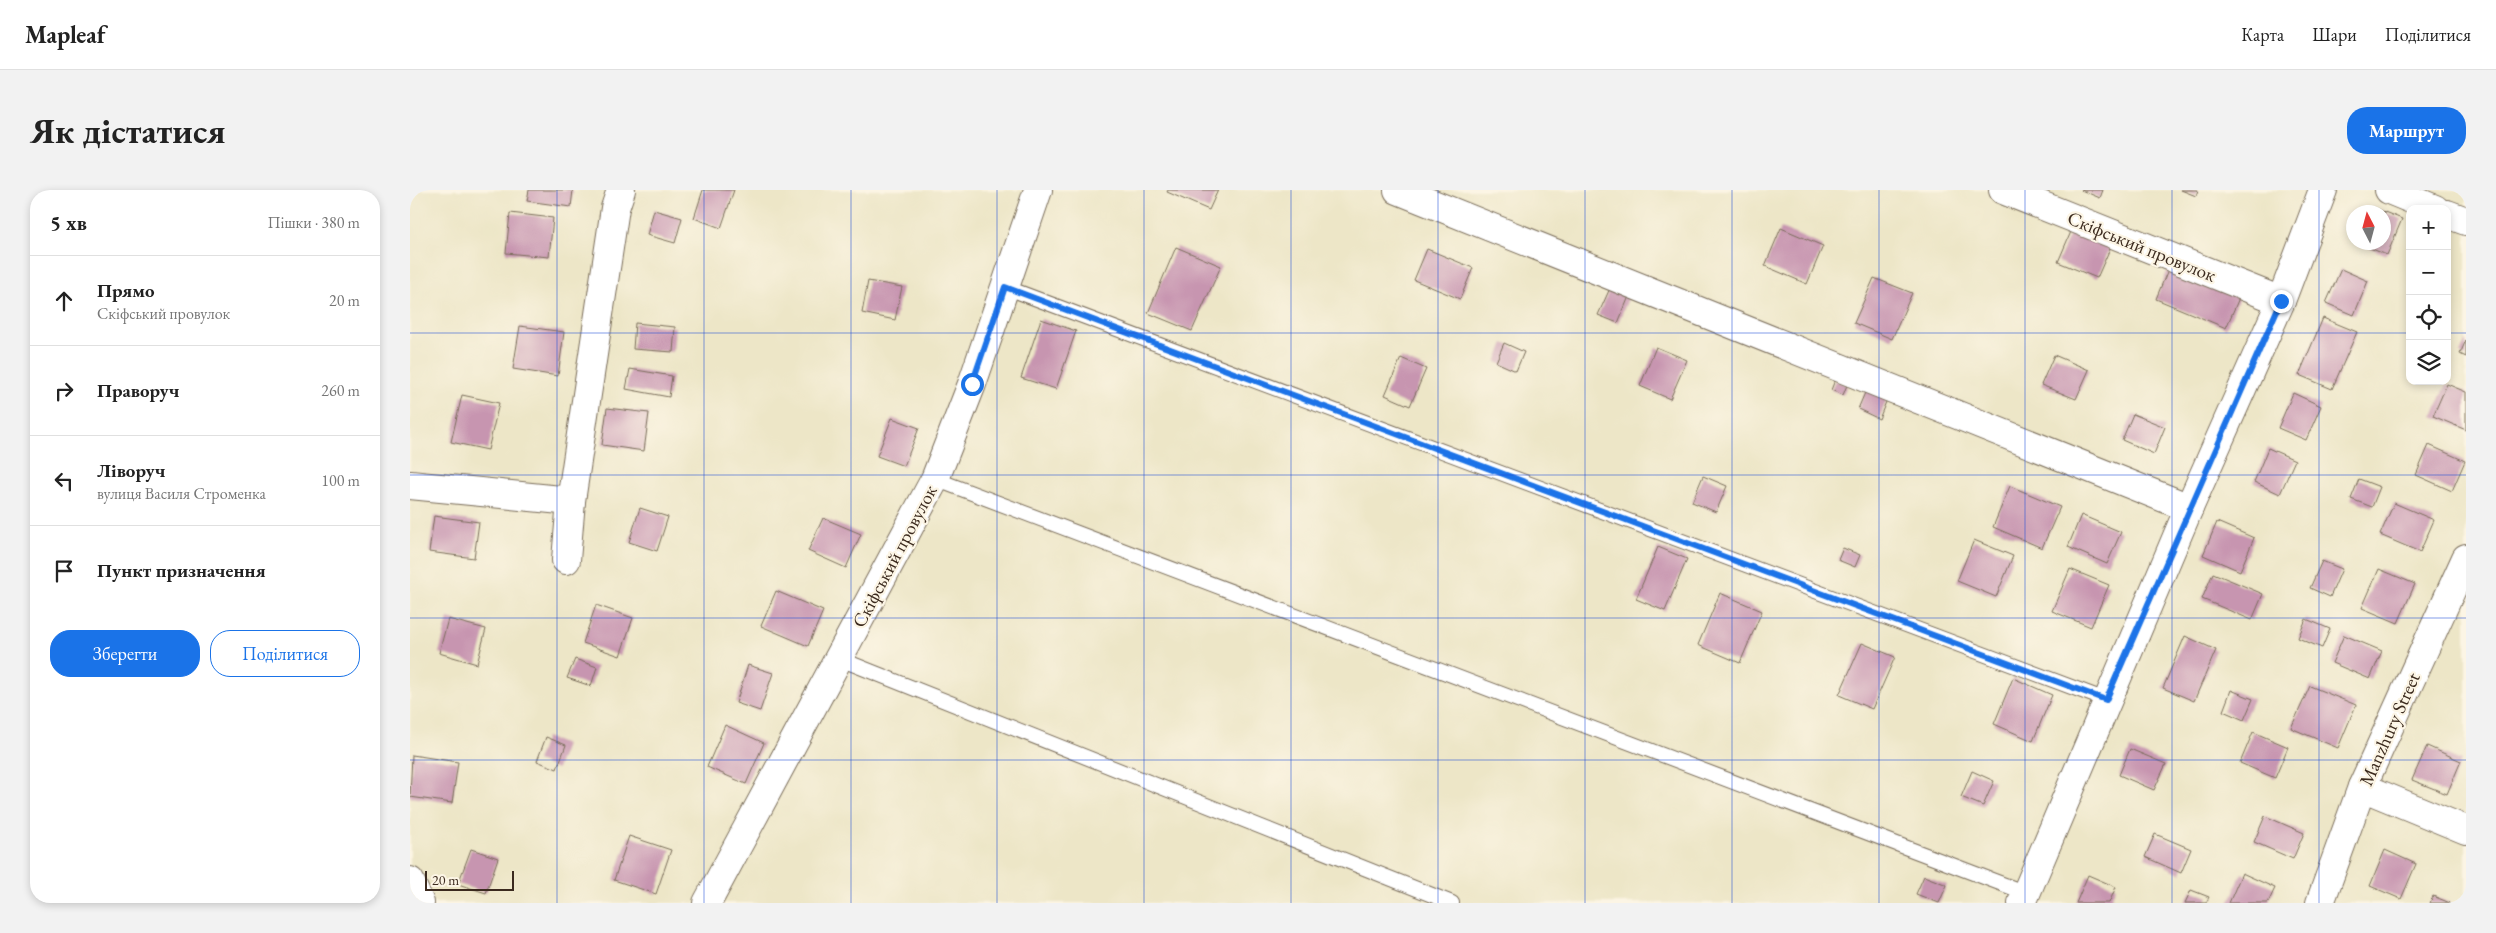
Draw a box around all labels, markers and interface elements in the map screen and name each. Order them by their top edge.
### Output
text: Mapleaf [25,19,106,50]
text: Карта [2241,23,2284,46]
text: Шари [2312,23,2357,46]
text: Поділитися [2385,23,2471,46]
button: Маршрут [2347,107,2466,154]
text: Як дістатися [30,108,225,153]
street label: Скіфський провулок [2064,205,2220,288]
north arrow [2346,205,2391,250]
map controls [2406,205,2451,385]
button: + [2406,205,2451,250]
text: 5 хв [50,209,87,236]
text: Пішки · 380 m [267,212,360,233]
button: − [2406,250,2451,295]
text: Прямо [97,278,155,303]
icon: ahead [50,287,78,315]
text: 20 m [329,290,360,311]
route end [2270,290,2293,313]
button: locate [2406,295,2451,340]
text: Скіфський провулок [97,303,230,324]
button: layers [2406,340,2451,385]
route start [961,373,984,396]
icon: right [50,377,78,405]
text: Праворуч [97,378,179,403]
text: 260 m [321,380,360,401]
text: Ліворуч [97,458,165,483]
icon: left [50,467,78,495]
text: 100 m [321,470,360,491]
street label: Скіфський провулок [846,481,943,632]
text: вулиця Василя Строменка [97,483,266,504]
icon: arrive [50,557,78,585]
text: Пункт призначення [97,558,266,583]
button: Зберегти [50,630,200,677]
button: Поділитися [210,630,360,677]
street label: Manzhury Street [2353,669,2426,790]
scale bar [425,868,514,891]
text: 20 m [432,871,459,889]

